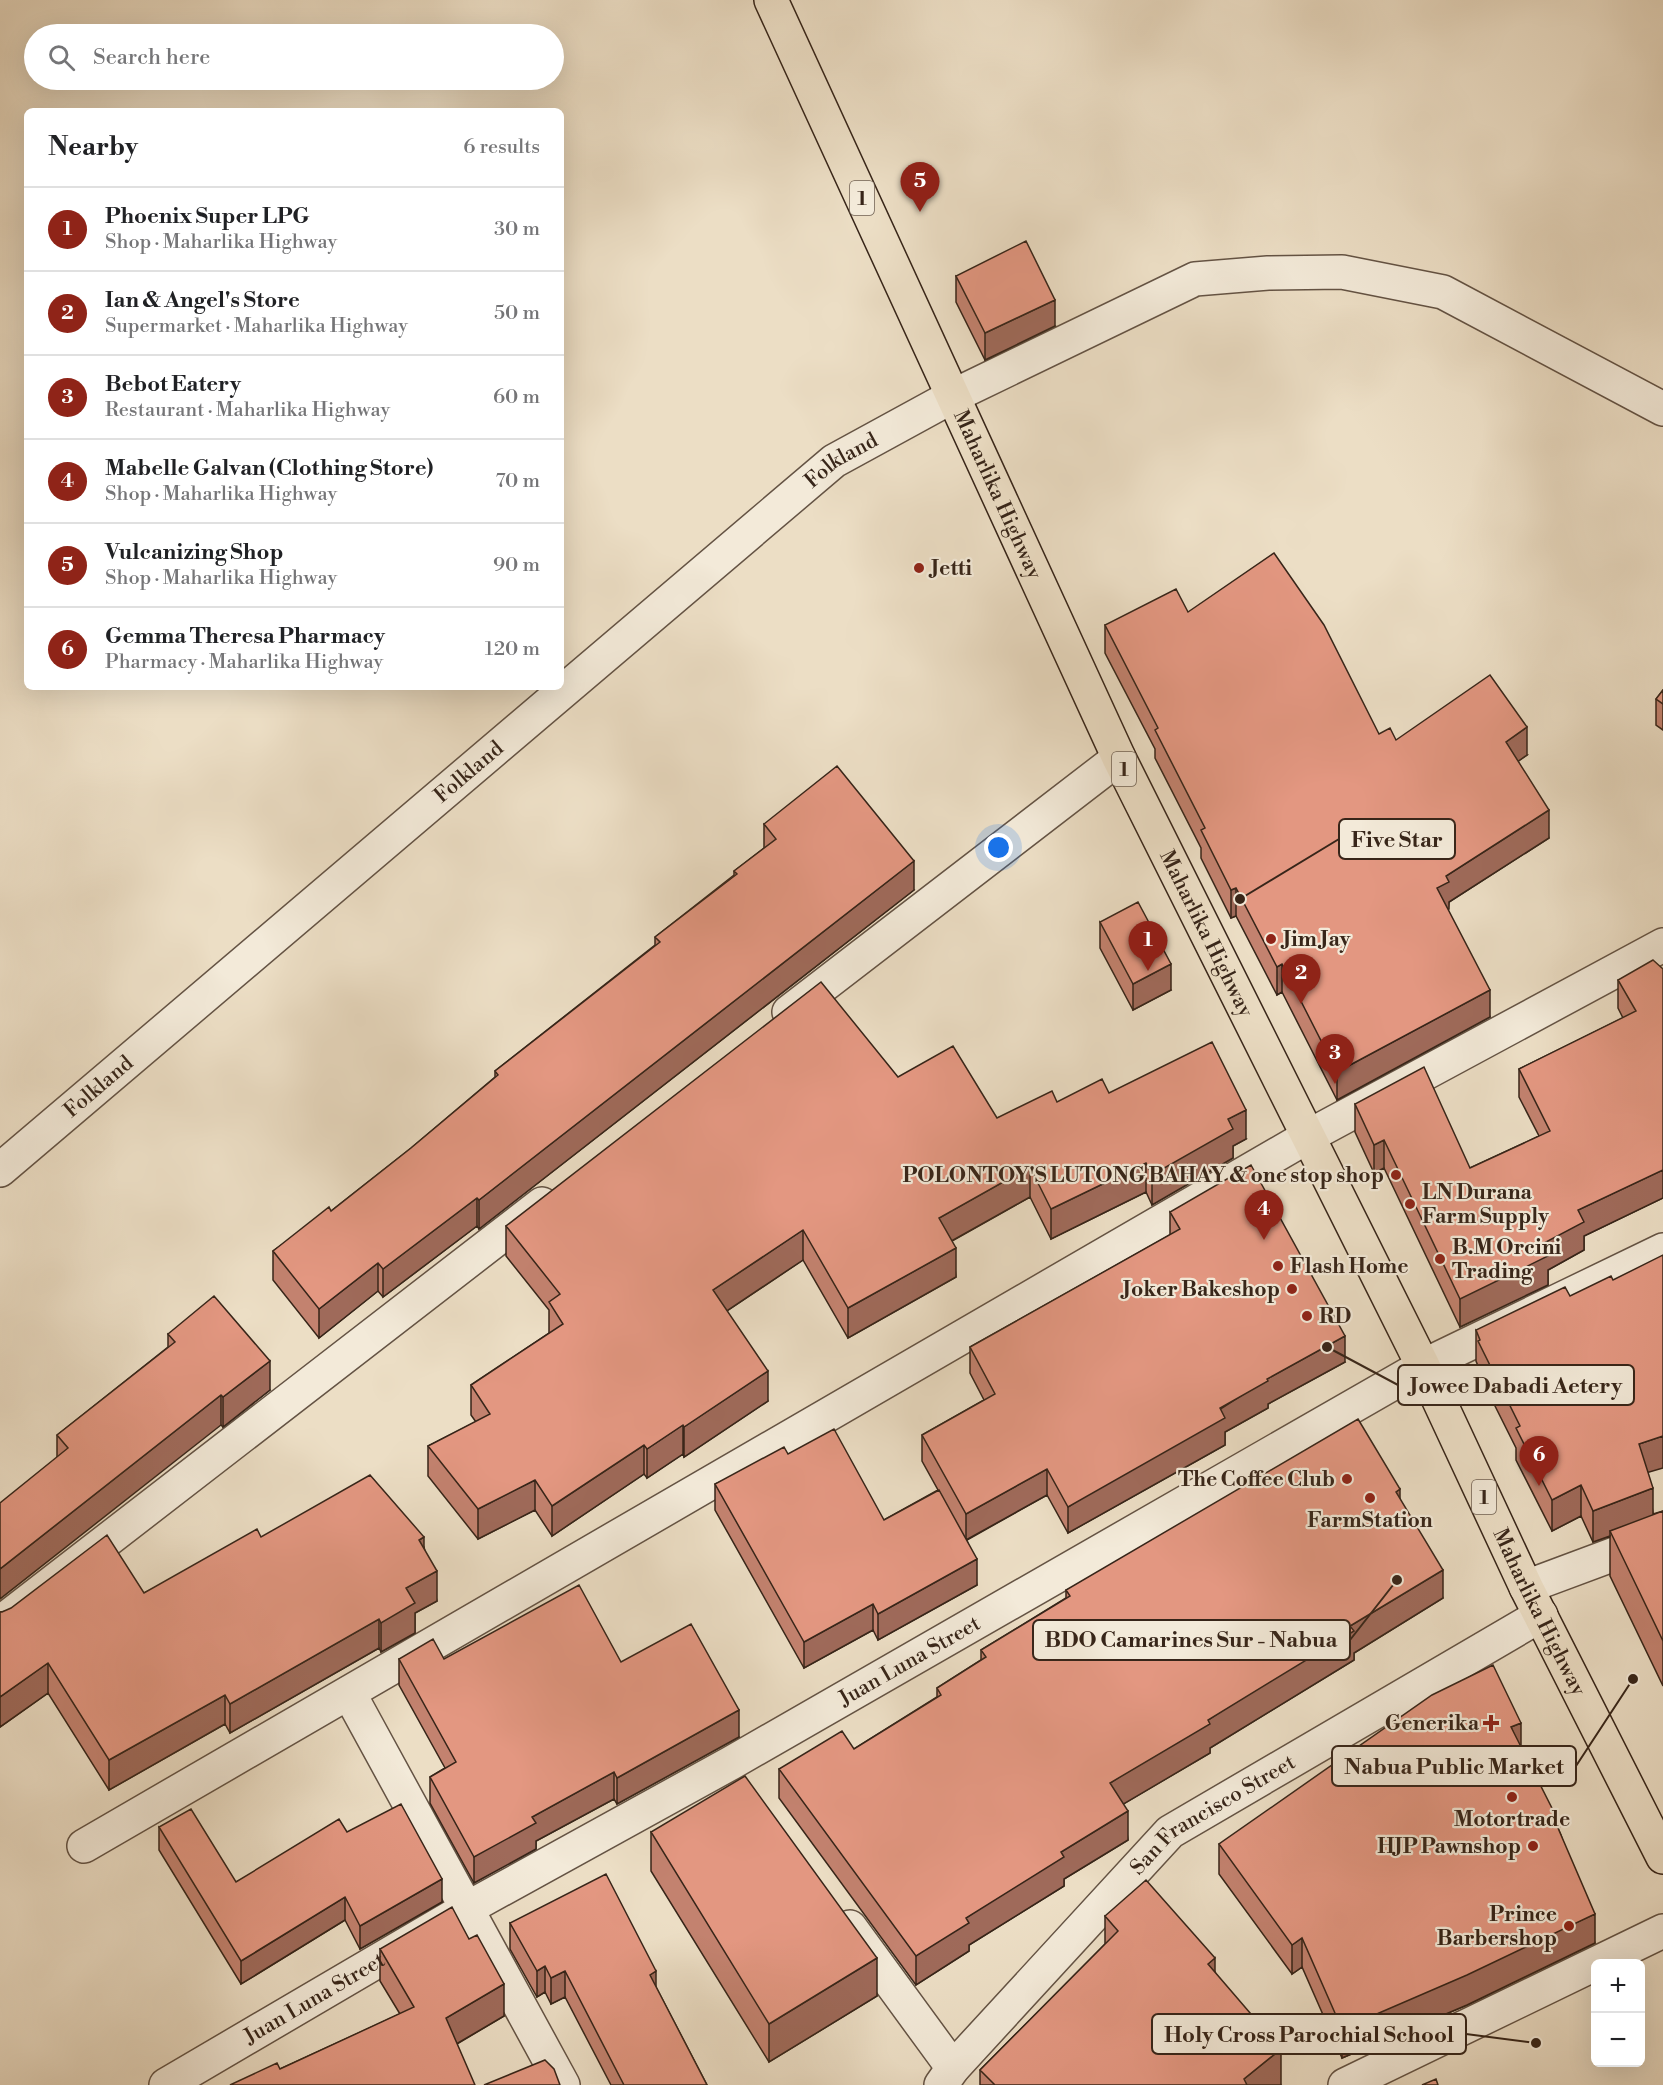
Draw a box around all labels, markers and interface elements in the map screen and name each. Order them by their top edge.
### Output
search box [24,24,564,90]
icon: search [45,41,78,74]
text: Search here [93,44,210,71]
text: Nearby [48,131,138,163]
text: 6 results [463,135,540,160]
pin: 5 [900,162,940,212]
road number: 1 [850,181,874,215]
text: Phoenix Super LPG [105,203,310,230]
text: 1 [63,217,72,242]
text: 30 m [494,217,540,242]
text: Shop · Maharlika Highway [105,230,337,255]
text: Ian & Angel's Store [105,287,300,314]
text: 2 [61,301,74,326]
text: 50 m [494,301,540,326]
text: Supermarket · Maharlika Highway [105,314,408,339]
text: Bebot Eatery [105,371,241,398]
text: 3 [61,385,74,410]
text: 60 m [493,385,540,410]
text: Restaurant · Maharlika Highway [105,398,390,423]
street label: Maharlika Highway [947,406,1047,584]
street label: Folkland [800,428,883,494]
text: Mabelle Galvan (Clothing Store) [105,455,433,482]
text: 4 [61,469,74,494]
text: 70 m [496,469,540,494]
text: Shop · Maharlika Highway [105,482,337,507]
text: Vulcanizing Shop [105,539,283,566]
text: 5 [61,553,74,578]
text: 90 m [493,553,540,578]
place label: Jetti [928,556,972,582]
marker: Jetti [912,561,926,575]
text: Shop · Maharlika Highway [105,566,337,591]
text: Gemma Theresa Pharmacy [105,623,385,650]
text: 6 [61,637,74,662]
text: 120 m [485,637,540,662]
text: Pharmacy · Maharlika Highway [105,650,383,675]
street label: Folkland [429,736,509,809]
road number: 1 [1112,752,1136,786]
callout: Five Star [1339,819,1455,859]
text: Five Star [1351,827,1443,854]
your location [984,833,1013,862]
street label: Maharlika Highway [1153,846,1259,1022]
pin: 1 [1128,922,1168,971]
place label: Jim Jay [1280,927,1351,953]
marker: Jim Jay [1264,932,1278,946]
pin: 2 [1282,954,1320,1004]
pin: 3 [1316,1034,1354,1084]
street label: Folkland [59,1051,139,1124]
place label: POLONTOY'S LUTONG BAHAY & one stop shop [903,1163,1384,1189]
marker: POLONTOY'S LUTONG BAHAY & one stop shop [1389,1168,1403,1182]
place label: LN Durana Farm Supply [1422,1180,1549,1230]
pin: 4 [1244,1190,1284,1240]
marker: LN Durana Farm Supply [1403,1197,1417,1211]
place label: B.M Orcini Trading [1452,1235,1562,1285]
marker: B.M Orcini Trading [1433,1252,1447,1266]
place label: Flash Home [1290,1254,1408,1280]
marker: Flash Home [1271,1259,1285,1273]
place label: Joker Bakeshop [1120,1277,1280,1303]
marker: Joker Bakeshop [1285,1282,1299,1296]
place label: RD [1319,1304,1352,1330]
marker: RD [1300,1309,1314,1323]
callout: Jowee Dabadi Aetery [1398,1365,1634,1405]
text: Jowee Dabadi Aetery [1407,1373,1623,1400]
pin: 6 [1520,1436,1558,1486]
place label: The Coffee Club [1178,1467,1335,1493]
marker: The Coffee Club [1340,1472,1354,1486]
road number: 1 [1472,1480,1496,1514]
marker: FarmStation [1363,1491,1377,1505]
place label: FarmStation [1307,1508,1433,1534]
street label: Maharlika Highway [1487,1525,1591,1701]
street label: Juan Luna Street [834,1610,986,1713]
callout: BDO Camarines Sur - Nabua [1033,1620,1350,1660]
text: BDO Camarines Sur - Nabua [1044,1627,1339,1654]
place label: Generika [1385,1711,1480,1737]
marker: Generika [1484,1716,1498,1730]
callout: Nabua Public Market [1332,1746,1576,1786]
street label: San Francisco Street [1125,1749,1301,1881]
text: Nabua Public Market [1344,1754,1564,1781]
marker: Motortrade [1505,1790,1519,1804]
place label: Motortrade [1454,1807,1570,1833]
place label: HJP Pawnshop [1377,1834,1521,1860]
marker: HJP Pawnshop [1526,1839,1540,1853]
place label: Prince Barbershop [1437,1902,1557,1952]
marker: Prince Barbershop [1562,1919,1576,1933]
street label: Juan Luna Street [239,1947,390,2051]
map controls [1591,1959,1645,2067]
button: + [1591,1959,1645,2013]
button: − [1591,2013,1645,2067]
callout: Holy Cross Parochial School [1152,2014,1466,2054]
text: Holy Cross Parochial School [1164,2022,1454,2049]

